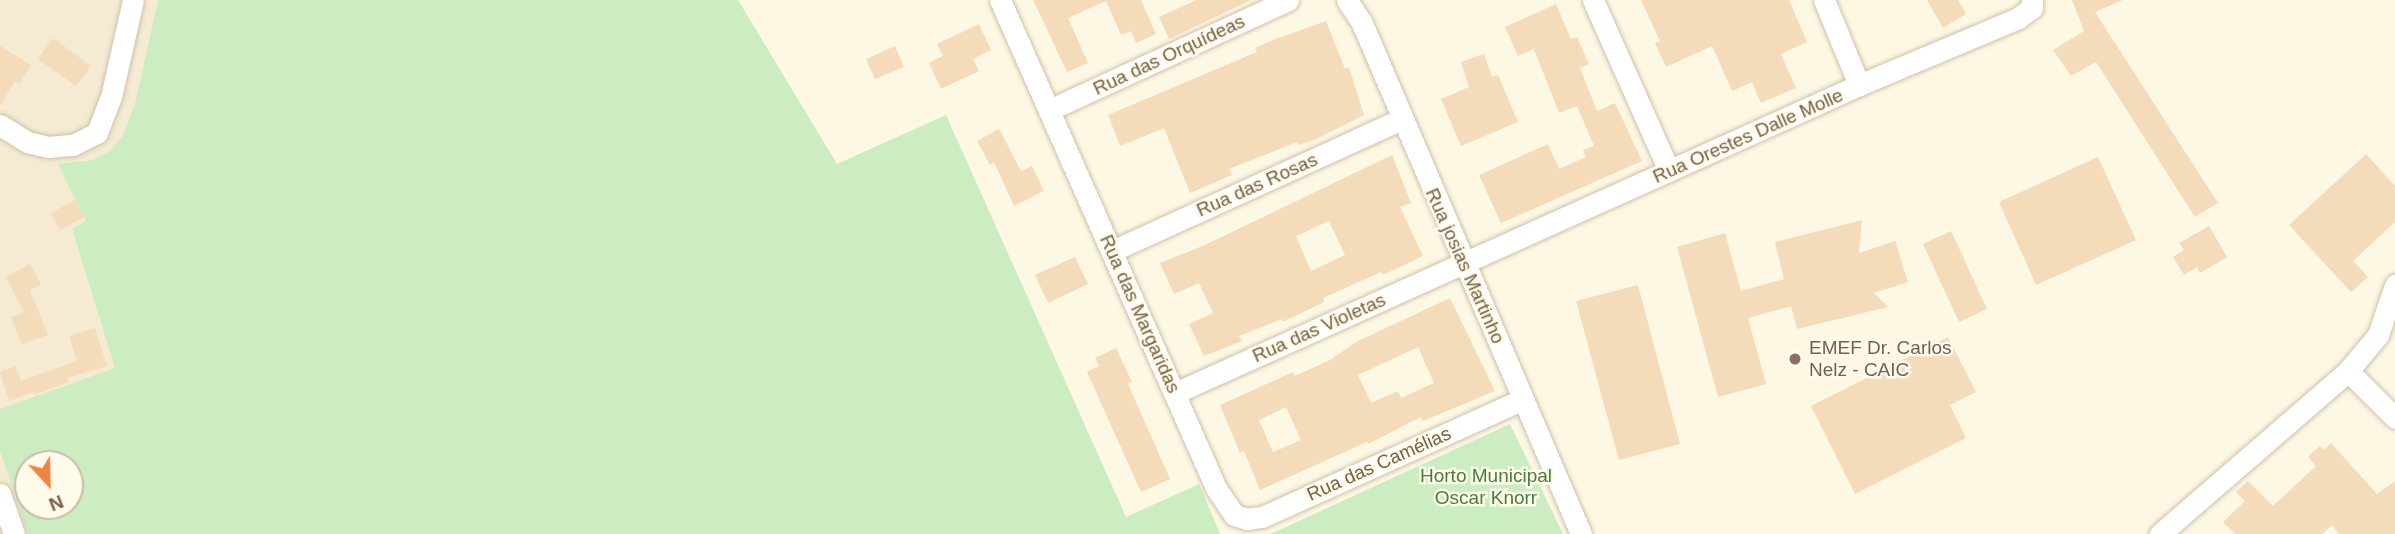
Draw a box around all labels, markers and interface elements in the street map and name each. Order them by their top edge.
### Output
street label: Rua das Orquídeas [1090,10,1248,100]
street label: Rua Orestes Dalle Molle [1649,84,1847,188]
street label: Rua das Rosas [1193,148,1321,222]
street label: Rua josias Martinho [1420,185,1510,347]
street label: Rua das Margaridas [1095,231,1185,397]
street label: Rua das Violetas [1249,288,1389,368]
place label: EMEF Dr. Carlos Nelz - CAIC [1809,337,1952,381]
marker: EMEF Dr. Carlos Nelz - CAIC [1787,351,1803,367]
street label: Rua das Camélias [1303,422,1455,506]
north arrow [14,450,84,520]
park label: Horto Municipal Oscar Knorr [1420,465,1552,509]
text: N [46,491,67,515]

